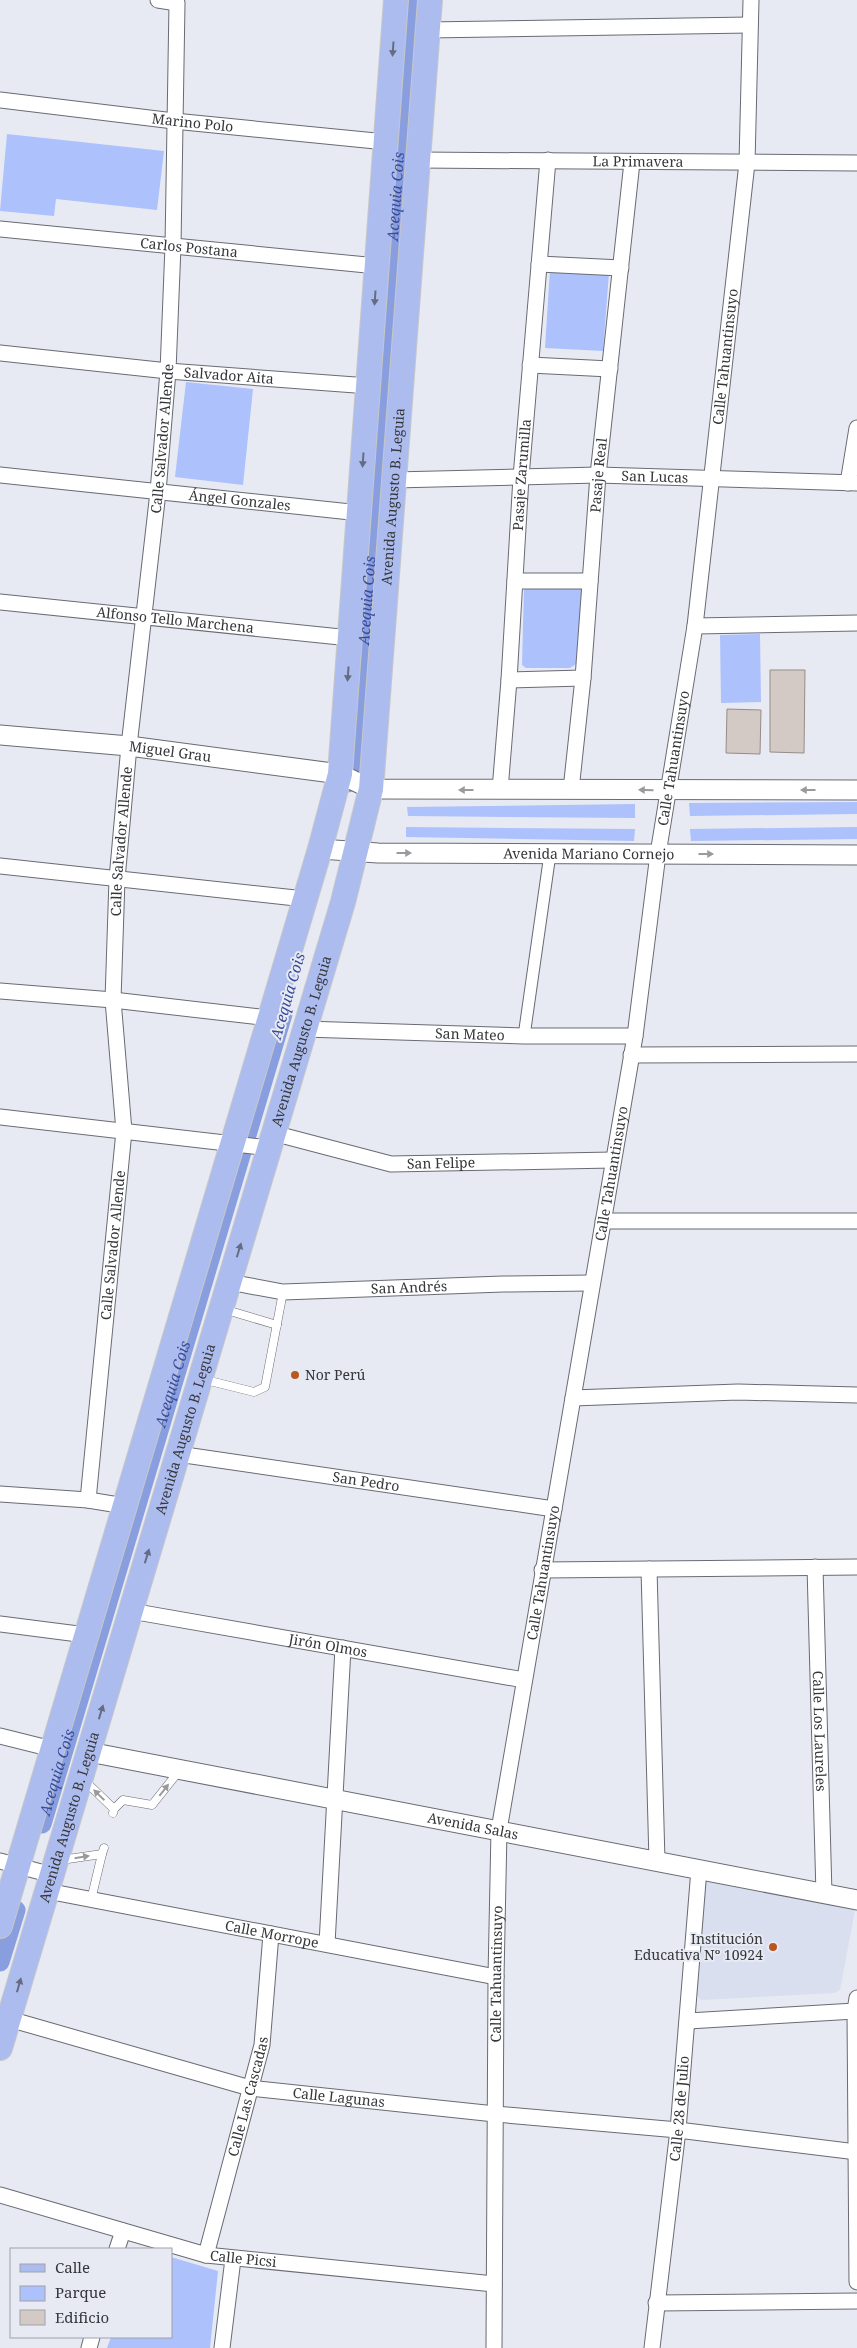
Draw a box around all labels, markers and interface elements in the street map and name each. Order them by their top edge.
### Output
one-way arrow [389,41,397,57]
street label: Marino Polo [151,108,234,136]
water label: Acequia Cois [382,151,408,242]
street label: La Primavera [593,151,684,171]
street label: Carlos Postana [139,233,239,261]
street label: Calle Tahuantinsuyo [708,288,742,426]
one-way arrow [370,290,378,306]
street label: Salvador Aita [183,362,275,388]
street label: Calle Salvador Allende [146,363,177,515]
street label: Avenida Augusto B. Leguia [376,407,408,586]
street label: Pasaje Zarumilla [508,418,535,531]
street label: Pasaje Real [585,436,611,513]
one-way arrow [359,452,367,468]
street label: San Lucas [621,466,689,487]
street label: Ángel Gonzales [188,485,292,515]
water label: Acequia Cois [353,555,379,646]
street label: Alfonso Tello Marchena [95,602,255,637]
one-way arrow [343,667,351,683]
street label: Calle Tahuantinsuyo [653,689,693,827]
street label: Miguel Grau [128,736,213,766]
street label: Calle Salvador Allende [106,766,136,917]
one-way arrow [458,786,474,794]
one-way arrow [638,786,654,794]
one-way arrow [800,786,816,794]
street label: Avenida Mariano Cornejo [503,844,674,863]
one-way arrow [396,849,412,857]
one-way arrow [699,850,715,858]
water label: Acequia Cois [265,950,309,1042]
street label: Avenida Augusto B. Leguia [266,953,335,1129]
street label: San Mateo [435,1023,505,1044]
street label: Calle Tahuantinsuyo [590,1105,632,1243]
street label: San Felipe [407,1152,475,1173]
street label: Calle Salvador Allende [96,1169,129,1321]
one-way arrow [235,1242,243,1257]
street label: San Andrés [371,1276,447,1298]
water label: Acequia Cois [149,1338,194,1430]
street label: Avenida Augusto B. Leguia [150,1341,219,1517]
place label: Nor Perú [305,1365,366,1384]
marker: Nor Perú [289,1369,301,1381]
street label: San Pedro [331,1467,401,1495]
street label: Calle Tahuantinsuyo [522,1504,563,1642]
one-way arrow [144,1549,152,1564]
street label: Jirón Olmos [286,1629,369,1661]
street label: Calle Los Laureles [809,1670,831,1792]
one-way arrow [98,1704,106,1719]
water label: Acequia Cois [34,1726,79,1818]
street label: Avenida Augusto B. Leguia [34,1729,103,1905]
one-way arrow [159,1783,169,1797]
one-way arrow [93,1789,105,1801]
street label: Avenida Salas [426,1807,520,1844]
one-way arrow [74,1852,90,1860]
street label: Calle Tahuantinsuyo [486,1905,506,2042]
street label: Calle Morrope [224,1915,320,1952]
place label: Institución Educativa Nº 10924 [634,1929,763,1964]
marker: Institución Educativa Nº 10924 [767,1941,779,1953]
one-way arrow [16,1977,24,1992]
street label: Calle Las Cascadas [223,2036,272,2158]
street label: Calle 28 de Julio [664,2055,693,2162]
street label: Calle Lagunas [292,2083,386,2111]
street label: Calle Picsi [209,2245,278,2271]
legend [10,2248,172,2338]
text: Calle [55,2257,90,2277]
text: Parque [55,2282,106,2302]
text: Edificio [55,2307,109,2327]

